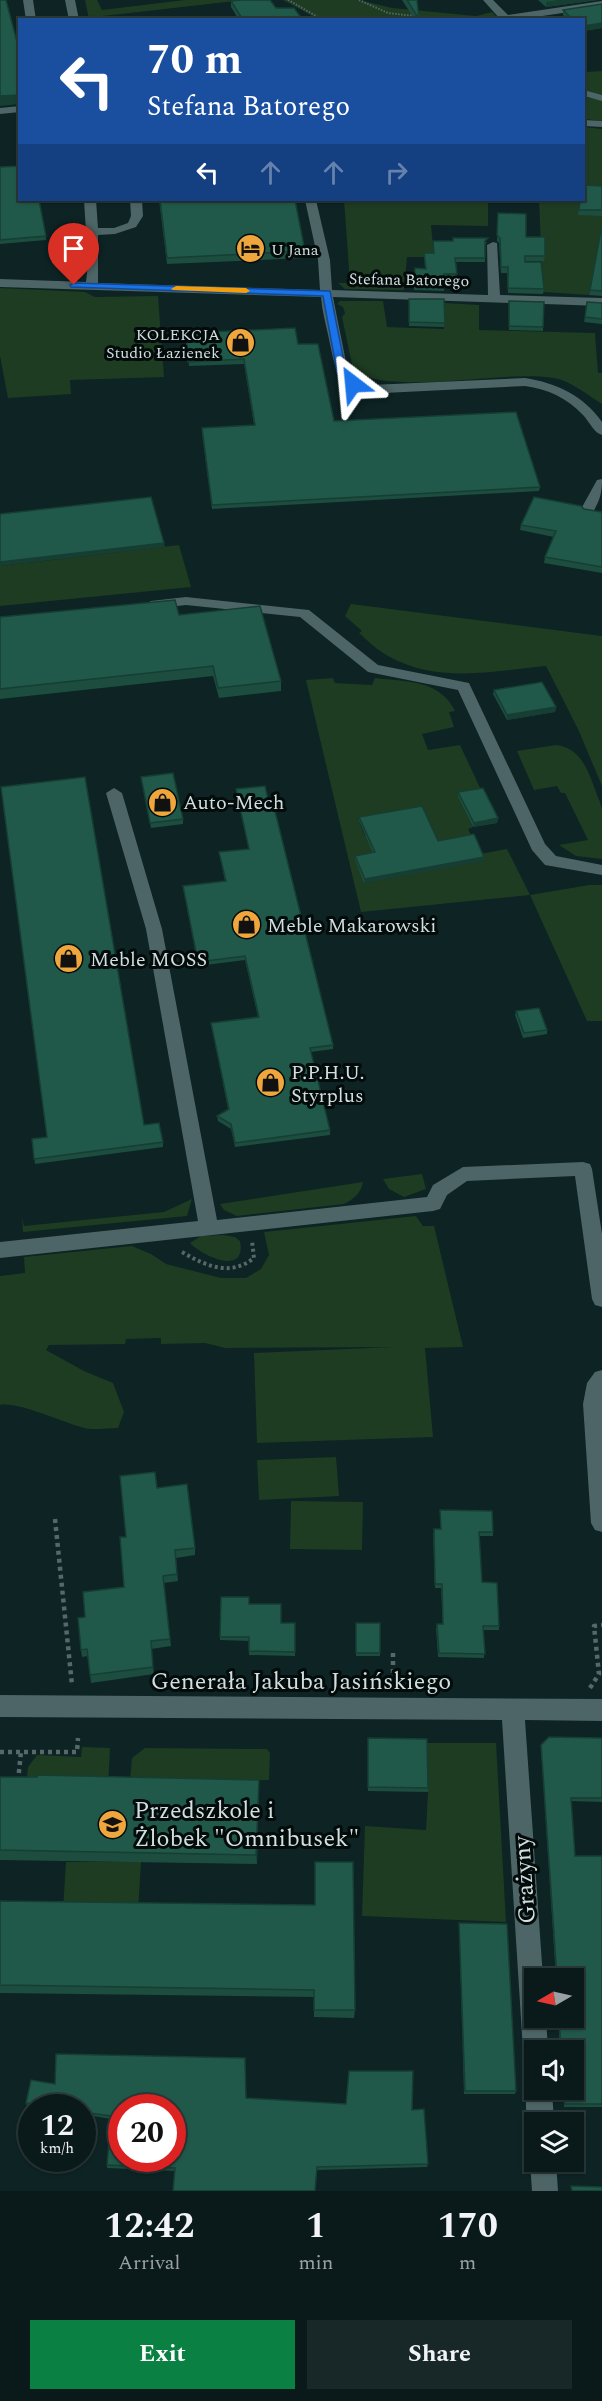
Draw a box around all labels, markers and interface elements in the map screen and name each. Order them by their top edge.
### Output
text: 70 m [147,29,242,92]
icon: left [48,42,126,120]
text: Stefana Batorego [147,86,350,128]
icon: left [191,156,224,189]
icon: ahead [254,156,287,189]
icon: ahead [317,156,350,189]
icon: right [380,156,413,189]
pin [48,223,99,285]
icon: arrive [57,232,90,265]
hotel icon: U Jana [234,233,266,265]
place label: U Jana [271,238,319,262]
street label: Stefana Batorego [349,267,469,293]
place label: KOLEKCJA Studio Łazienek [106,323,220,365]
shop icon: KOLEKCJA Studio Łazienek [225,327,257,359]
position arrow [321,352,385,416]
shop icon: Auto-Mech [146,786,178,818]
place label: Auto-Mech [183,788,284,818]
shop icon: Meble Makarowski [230,909,262,941]
place label: Meble Makarowski [267,911,437,941]
shop icon: Meble MOSS [53,943,85,975]
place label: Meble MOSS [90,945,207,975]
place label: P.P.H.U. Styrplus [291,1058,365,1111]
shop icon: P.P.H.U. Styrplus [254,1067,286,1099]
street label: Generała Jakuba Jasińskiego [151,1664,451,1700]
place label: Przedszkole i Żlobek "Omnibusek" [134,1793,359,1857]
school or university icon: Przedszkole i Żlobek "Omnibusek" [97,1808,129,1840]
street label: Grażyny [504,1833,546,1925]
north arrow [524,1968,584,2028]
map controls [524,1968,584,2172]
button: sound [524,2040,584,2100]
speed limit sign: 20 [108,2094,186,2172]
text: 12 [40,2103,74,2149]
button: layers [524,2112,584,2172]
text: km/h [40,2137,74,2160]
text: 12:42 [104,2199,194,2254]
text: 1 [306,2199,326,2254]
text: 170 [437,2199,498,2254]
text: Arrival [118,2248,180,2278]
text: min [298,2248,333,2278]
text: m [459,2248,476,2278]
button: Exit [30,2320,295,2389]
button: Share [307,2320,572,2389]

